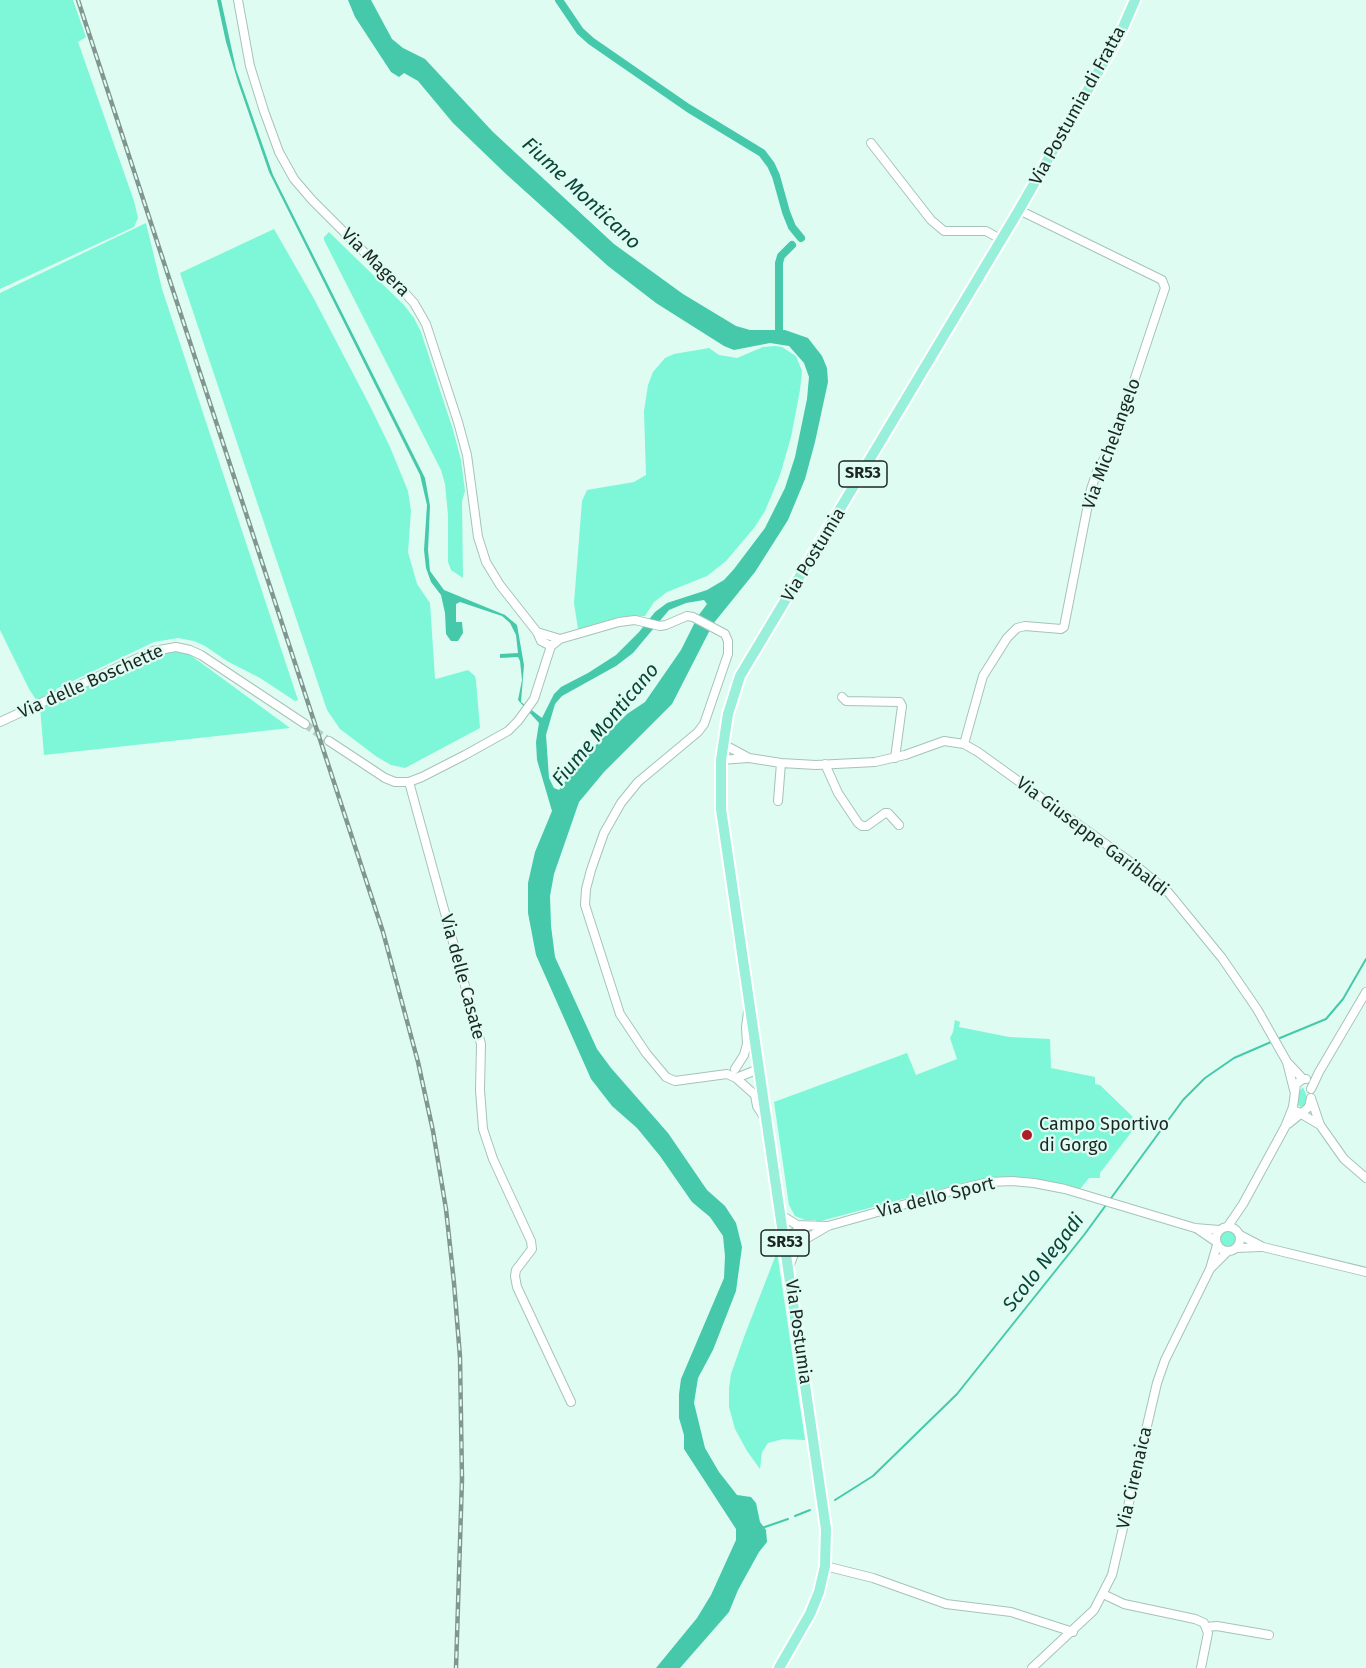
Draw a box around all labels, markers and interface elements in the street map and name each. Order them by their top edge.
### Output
street label: Via Postumia di Fratta [1025,23,1131,189]
water label: Fiume Monticano [517,133,645,255]
street label: Via Magera [336,224,414,302]
street label: Via Michelangelo [1078,376,1146,512]
road number: SR53 [839,461,887,487]
street label: Via Postumia [778,504,850,606]
street label: Via delle Boschette [15,640,167,724]
water label: Fiume Monticano [547,659,665,791]
street label: Via Giuseppe Garibaldi [1012,773,1172,901]
street label: Via delle Casate [435,912,489,1042]
place label: Campo Sportivo di Gorgo [1039,1114,1169,1156]
marker: Campo Sportivo di Gorgo [1020,1128,1034,1142]
street label: Via dello Sport [875,1173,997,1223]
water label: Scolo Negadi [998,1209,1090,1317]
road number: SR53 [761,1230,809,1256]
street label: Via Postumia [780,1278,816,1386]
street label: Via Cirenaica [1113,1425,1157,1531]

